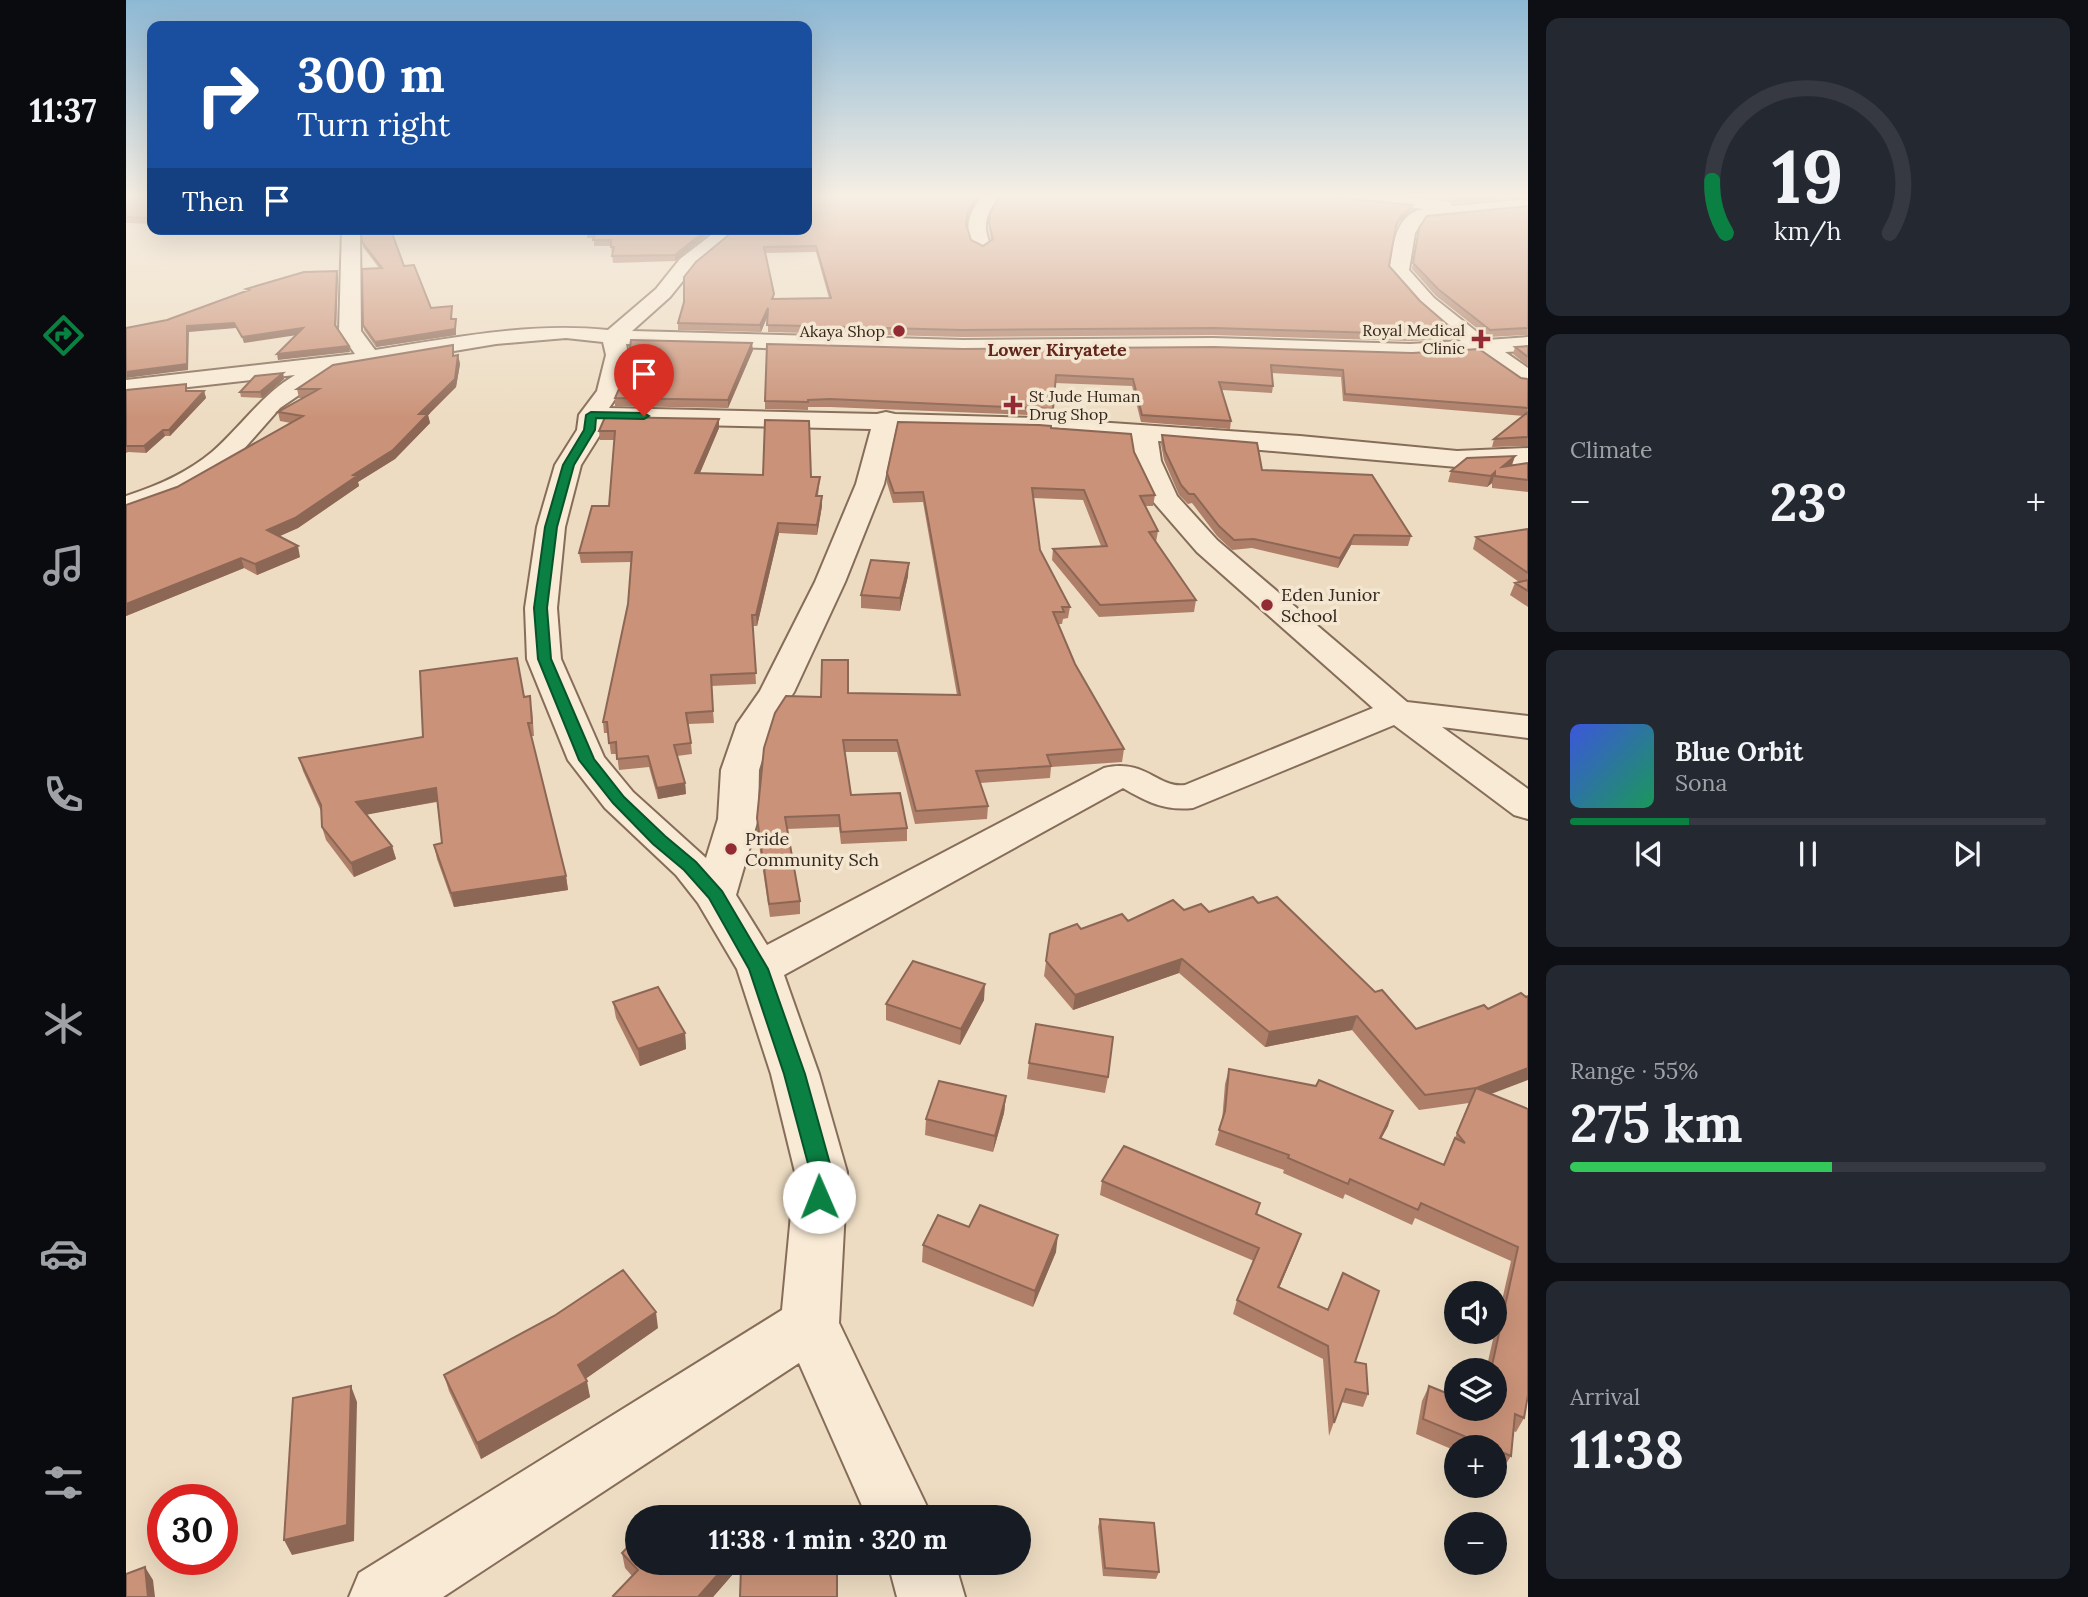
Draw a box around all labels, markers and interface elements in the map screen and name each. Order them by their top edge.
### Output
text: 300 m [297,43,445,105]
icon: right [182,49,273,140]
text: 11:37 [30,90,96,131]
text: Turn right [297,104,450,145]
text: 19 [1772,130,1844,223]
icon: arrive [258,182,296,220]
text: Then [182,185,244,218]
text: km/h [1774,215,1842,247]
icon: directions [39,311,88,360]
place label: Royal Medical Clinic [1362,320,1465,358]
place label: Akaya Shop [799,321,885,341]
marker: Akaya Shop [891,323,907,339]
marker: Royal Medical Clinic [1471,329,1491,349]
district label: Lower Kiryatete [987,338,1127,361]
pin [614,344,674,416]
icon: arrive [625,355,663,393]
place label: St Jude Human Drug Shop [1029,386,1141,424]
marker: St Jude Human Drug Shop [1003,395,1023,415]
text: Climate [1570,435,1652,464]
text: 23° [1770,469,1846,535]
text: − [1570,478,1590,526]
text: + [2026,478,2046,526]
icon: music [39,541,88,590]
place label: Eden Junior School [1281,583,1380,627]
marker: Eden Junior School [1259,597,1275,613]
text: Blue Orbit [1675,735,1803,768]
text: Sona [1675,768,1727,797]
icon: phone [39,770,88,819]
place label: Pride Community Sch [745,827,879,871]
icon: previous [1630,835,1668,873]
icon: pause [1789,835,1827,873]
icon: next [1948,835,1986,873]
marker: Pride Community Sch [723,841,739,857]
icon: climate [39,999,88,1048]
text: Range · 55% [1570,1056,1698,1085]
text: 275 km [1570,1090,1743,1156]
position arrow [782,1160,856,1234]
icon: car [39,1229,88,1278]
map controls [1444,1281,1507,1575]
button: sound [1444,1281,1507,1344]
button: layers [1444,1358,1507,1421]
text: Arrival [1570,1382,1640,1411]
text: 11:38 [1570,1416,1684,1482]
button: + [1444,1435,1507,1498]
icon: filters [39,1458,88,1507]
speed limit sign: 30 [147,1484,238,1575]
button: − [1444,1512,1507,1575]
text: 11:38 · 1 min · 320 m [709,1523,947,1556]

